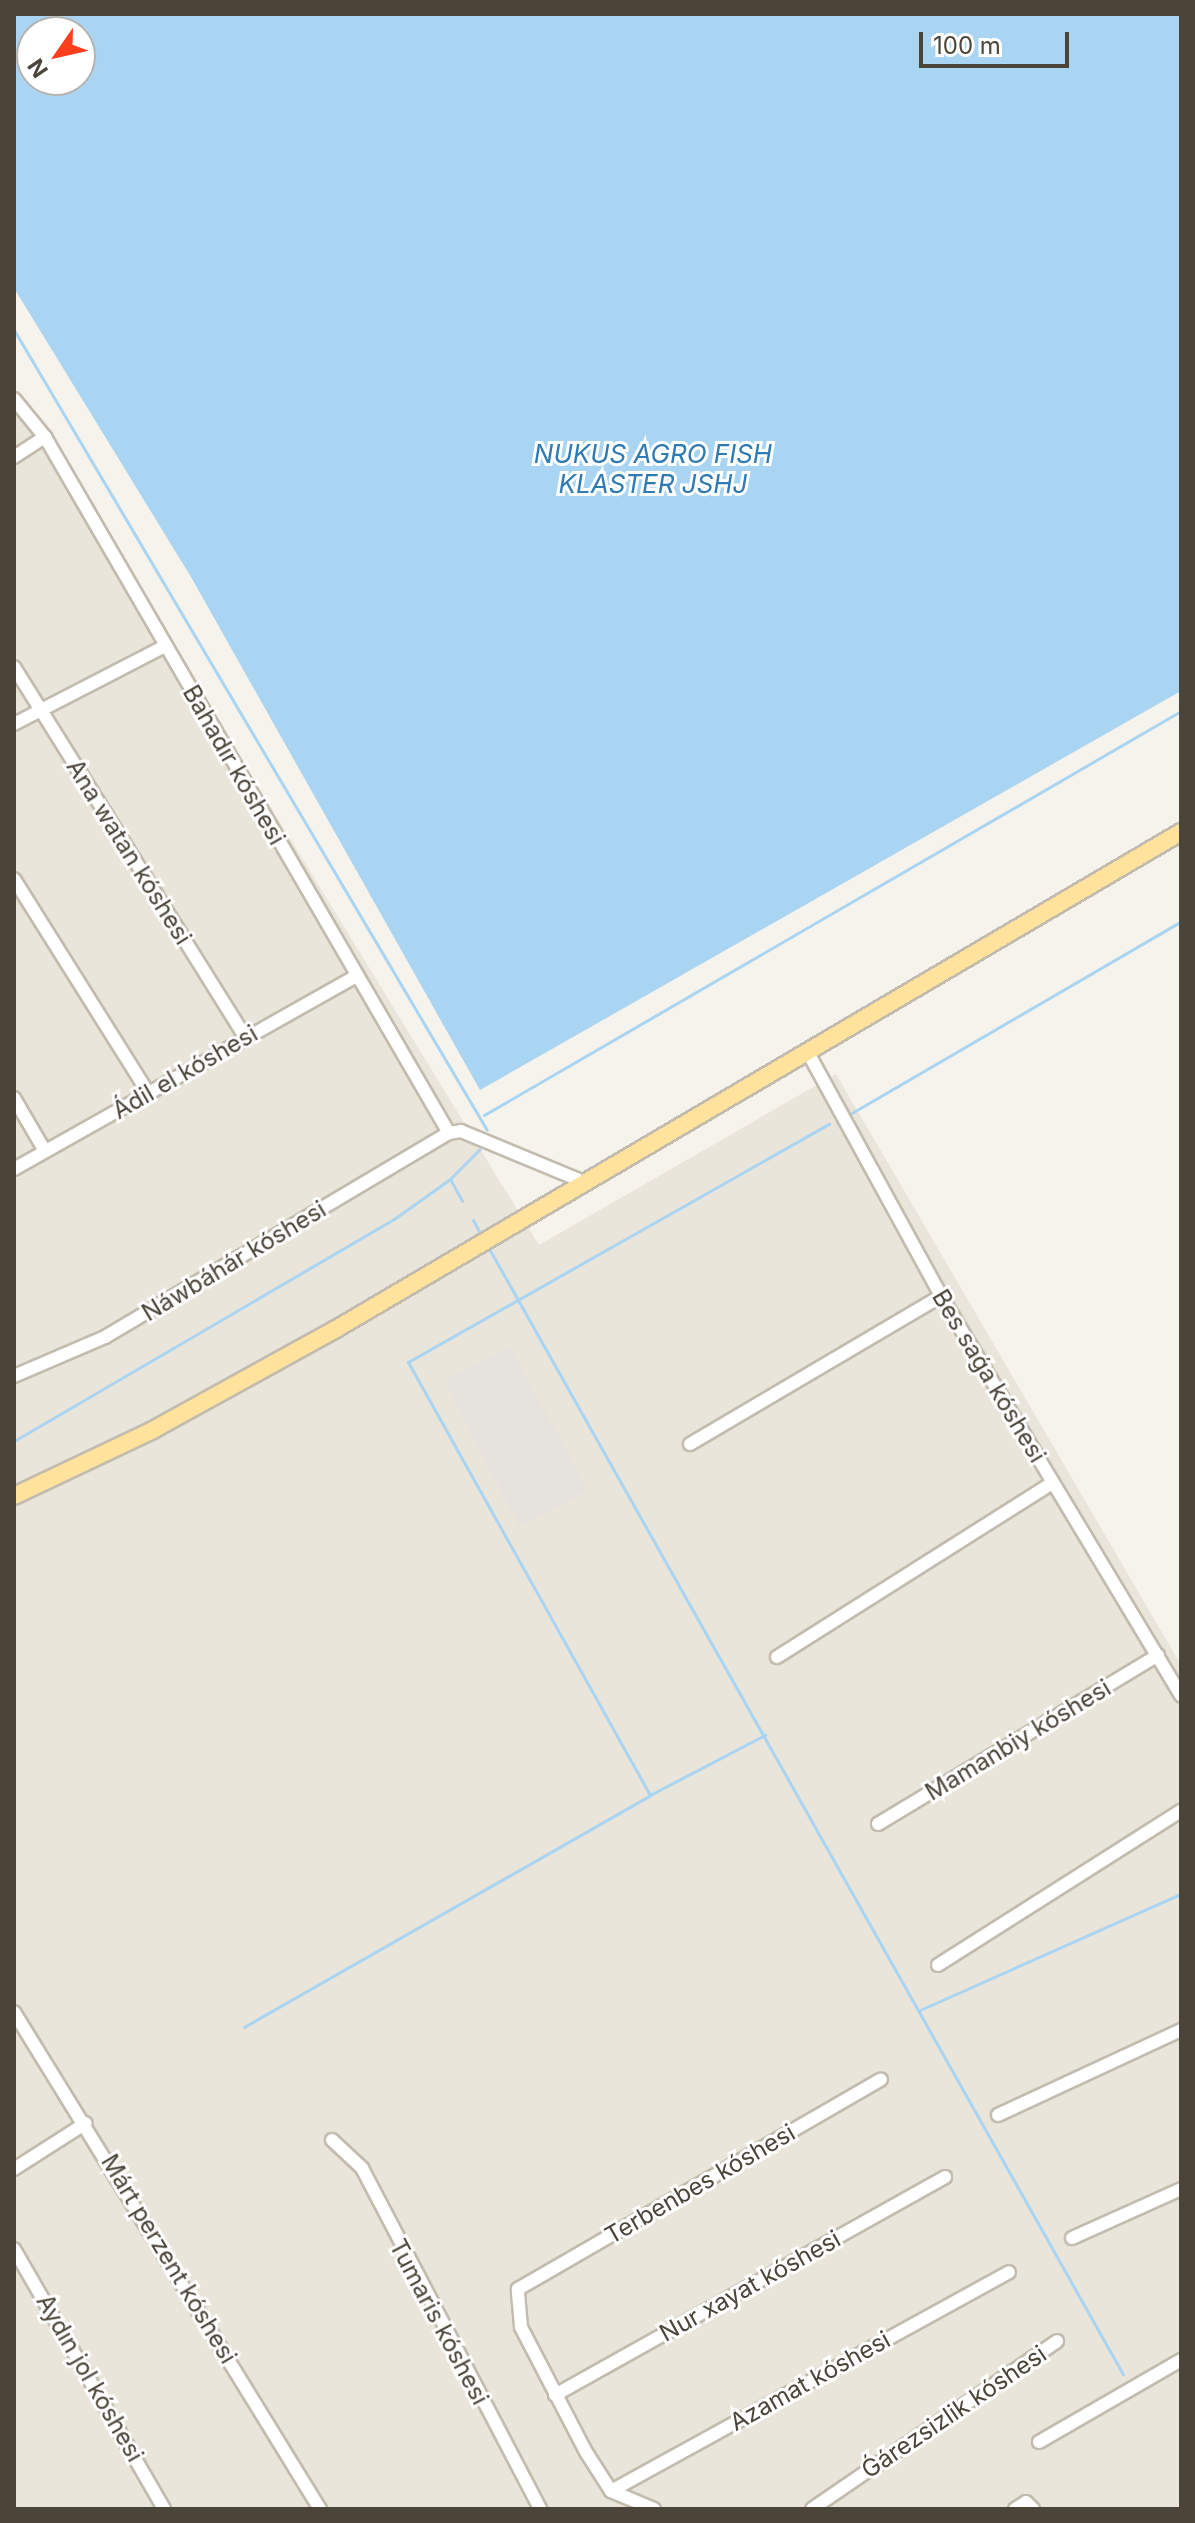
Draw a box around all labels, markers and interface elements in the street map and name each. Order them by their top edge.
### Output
north arrow [16,16,96,96]
scale bar [923,16,1073,66]
text: 100 m [933,31,1001,60]
text: N [22,54,53,83]
water label: NUKUS AGRO FISH KLASTER JSHJ [534,438,772,500]
street label: Bahadır kóshesi [177,680,291,850]
street label: Ana watan kóshesi [60,754,198,950]
street label: Ádil el kóshesi [107,1019,263,1125]
street label: Náwbáhár kóshesi [137,1195,331,1327]
street label: Bes saǵa kóshesi [926,1284,1052,1468]
street label: Mamanbiy kóshesi [920,1673,1116,1807]
street label: Terbenbes kóshesi [600,2118,800,2250]
street label: Márt perzent kóshesi [95,2149,243,2369]
street label: Nur xayat kóshesi [655,2224,845,2348]
street label: Tumaris kóshesi [383,2234,495,2410]
street label: Aydın jol kóshesi [30,2289,150,2467]
street label: Azamat kóshesi [725,2325,895,2437]
street label: Ǵárezsizlik kóshesi [856,2340,1052,2484]

